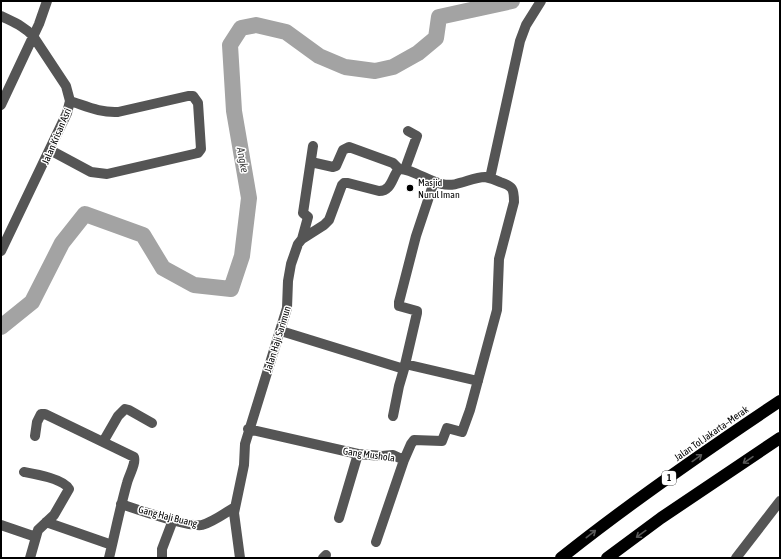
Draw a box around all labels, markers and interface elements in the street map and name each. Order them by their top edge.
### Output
street label: Jalan Krisan Asri [40,107,73,166]
water label: Angke [235,145,251,174]
place label: Masjid Nurul Iman [418,177,460,200]
marker: Masjid Nurul Iman [405,183,415,193]
street label: Jalan Haji Sarimun [262,305,293,374]
street label: Jalan Tol Jakarta–Merak [672,403,751,463]
street label: Gang Mushola [342,445,396,464]
one-way arrow [691,454,702,462]
one-way arrow [743,456,754,464]
road number: 1 [662,471,676,485]
street label: Gang Haji Buang [137,504,199,529]
one-way arrow [586,529,597,538]
one-way arrow [635,529,646,538]

